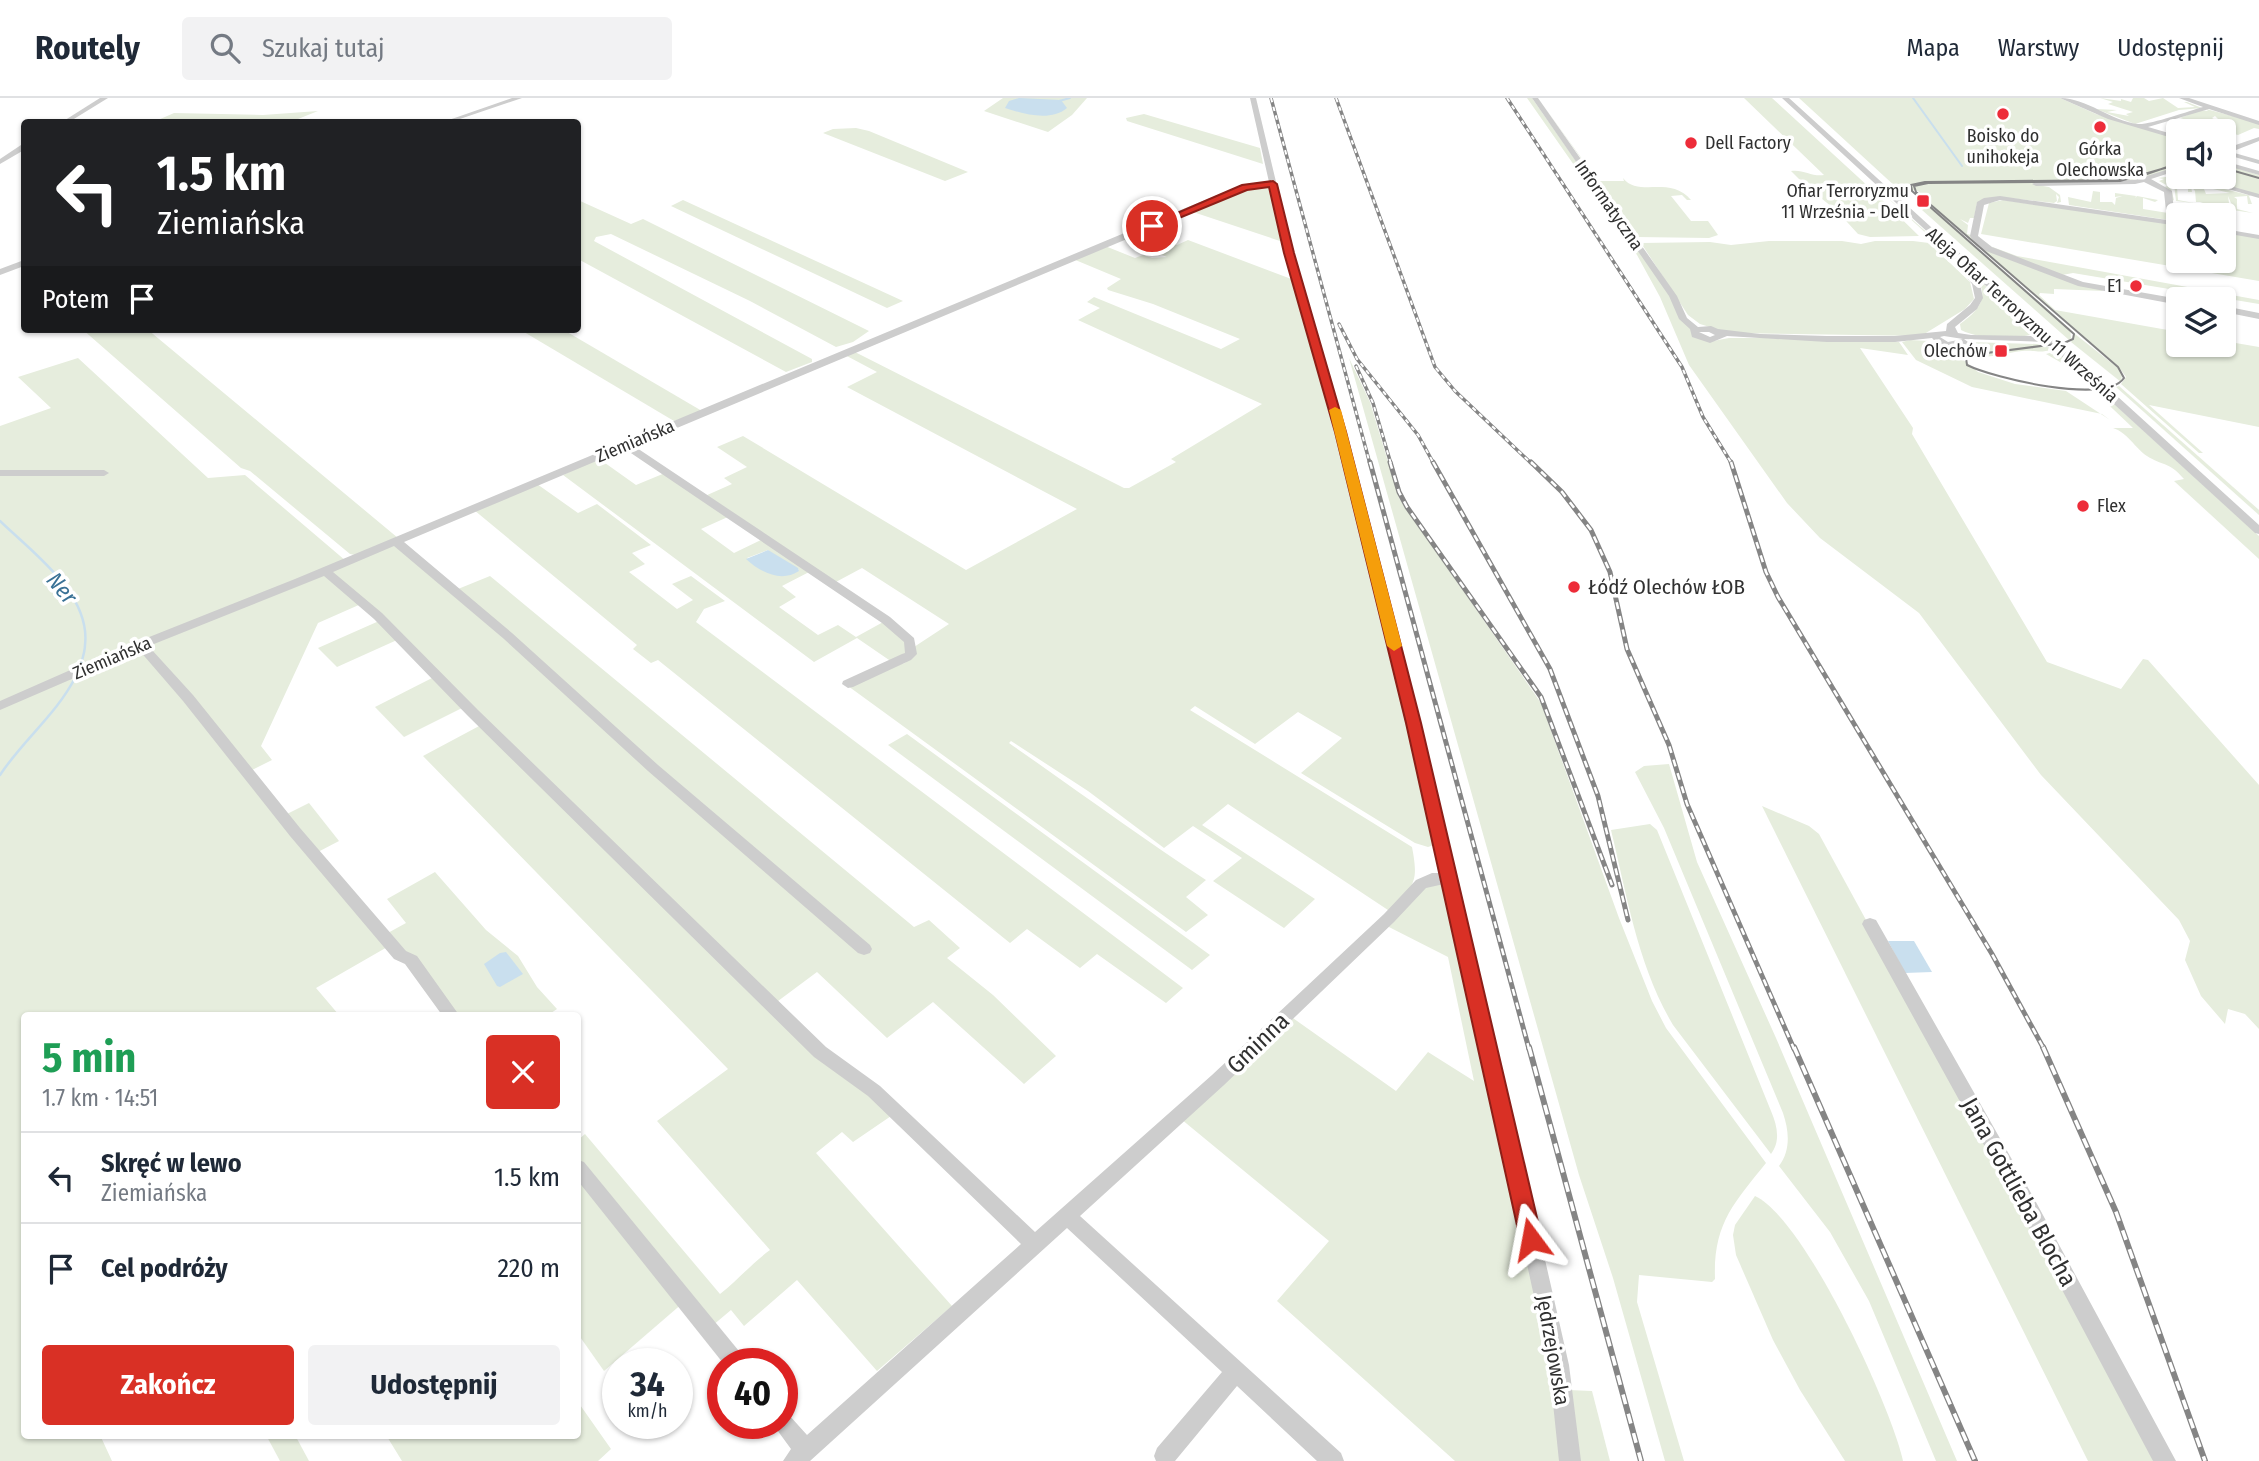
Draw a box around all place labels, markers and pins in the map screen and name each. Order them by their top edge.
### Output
marker: Boisko do unihokeja [1995,106,2011,122]
marker: Górka Olechowska [2092,119,2108,135]
place label: Boisko do unihokeja [1967,125,2040,168]
place label: Dell Factory [1705,132,1791,154]
marker: Dell Factory [1683,135,1699,151]
place label: Górka Olechowska [2056,138,2144,181]
place label: Ofiar Terroryzmu 11 Września - Dell [1781,180,1909,223]
marker: Ofiar Terroryzmu 11 Września - Dell [1915,193,1931,209]
pin [1122,196,1182,256]
place label: E1 [2107,275,2122,297]
marker: E1 [2128,278,2144,294]
place label: Olechów [1924,340,1987,362]
marker: Olechów [1993,343,2009,359]
place label: Flex [2097,495,2126,517]
marker: Flex [2075,498,2091,514]
place label: Łódź Olechów ŁOB [1588,574,1745,600]
marker: Łódź Olechów ŁOB [1566,579,1582,595]

